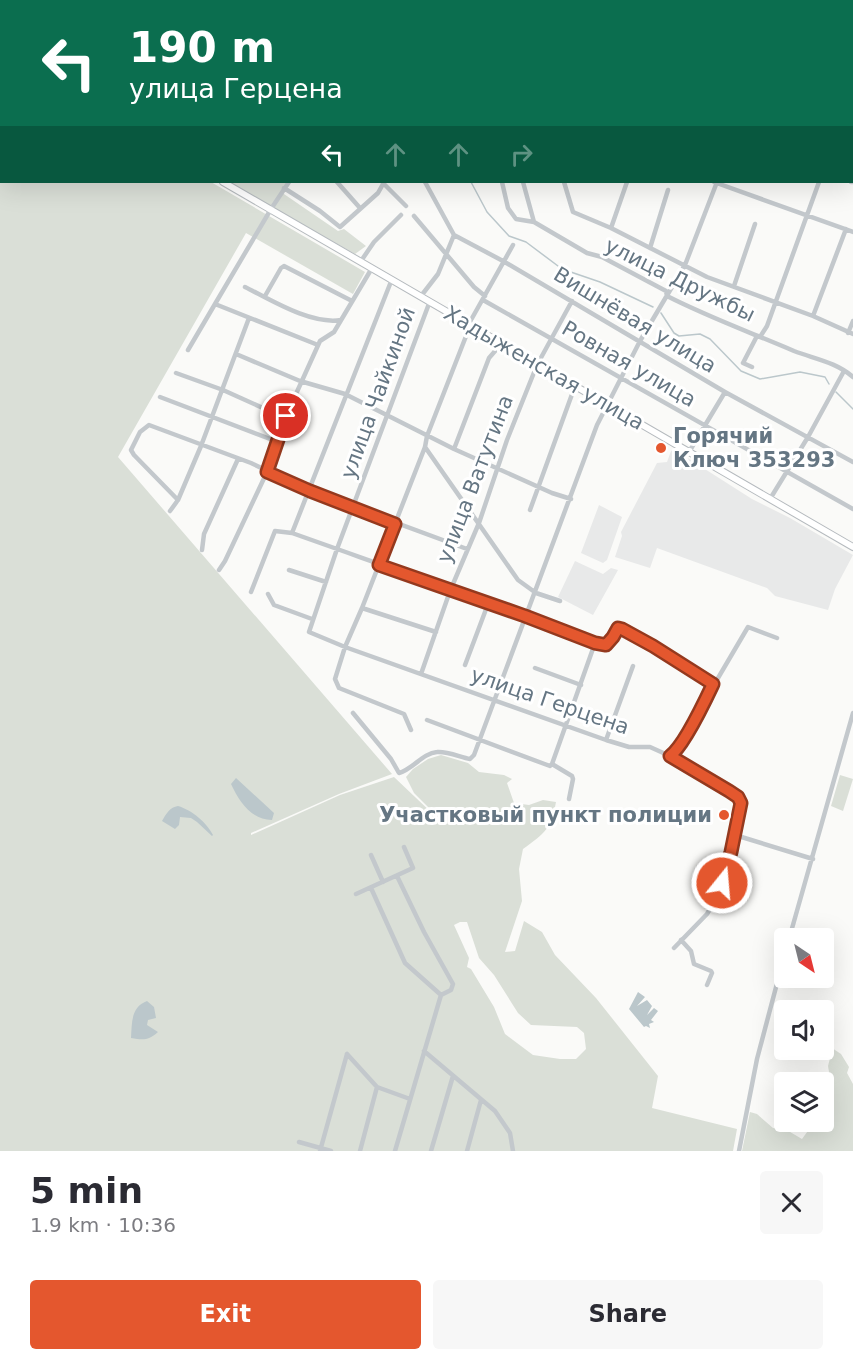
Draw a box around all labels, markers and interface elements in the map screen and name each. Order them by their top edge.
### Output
text: 190 m [129,23,275,72]
icon: left [30,24,108,102]
text: улица Герцена [129,73,343,104]
icon: left [316,138,349,171]
icon: ahead [379,138,412,171]
icon: ahead [442,138,475,171]
icon: right [505,138,538,171]
street label: улица Дружбы [601,233,759,327]
street label: Вишнёвая улица [549,262,721,378]
street label: Хадыженская улица [440,301,648,435]
street label: улица Чайкиной [336,304,420,482]
street label: Ровная улица [558,316,700,412]
pin [260,390,311,441]
street label: улица Ватутина [432,392,518,566]
icon: arrive [269,399,302,432]
place label: Горячий Ключ 353293 [673,424,835,472]
marker: Горячий Ключ 353293 [654,441,668,455]
street label: улица Герцена [468,663,632,739]
place label: Участковый пункт полиции [379,803,712,827]
marker: Участковый пункт полиции [717,808,731,822]
position arrow [690,851,754,915]
north arrow [774,928,834,988]
map controls [774,928,834,1132]
button: sound [774,1000,834,1060]
button: layers [774,1072,834,1132]
text: 5 min [30,1170,143,1211]
button: close [760,1171,823,1234]
text: 1.9 km · 10:36 [30,1213,176,1237]
button: Exit [30,1280,421,1349]
button: Share [433,1280,823,1349]

